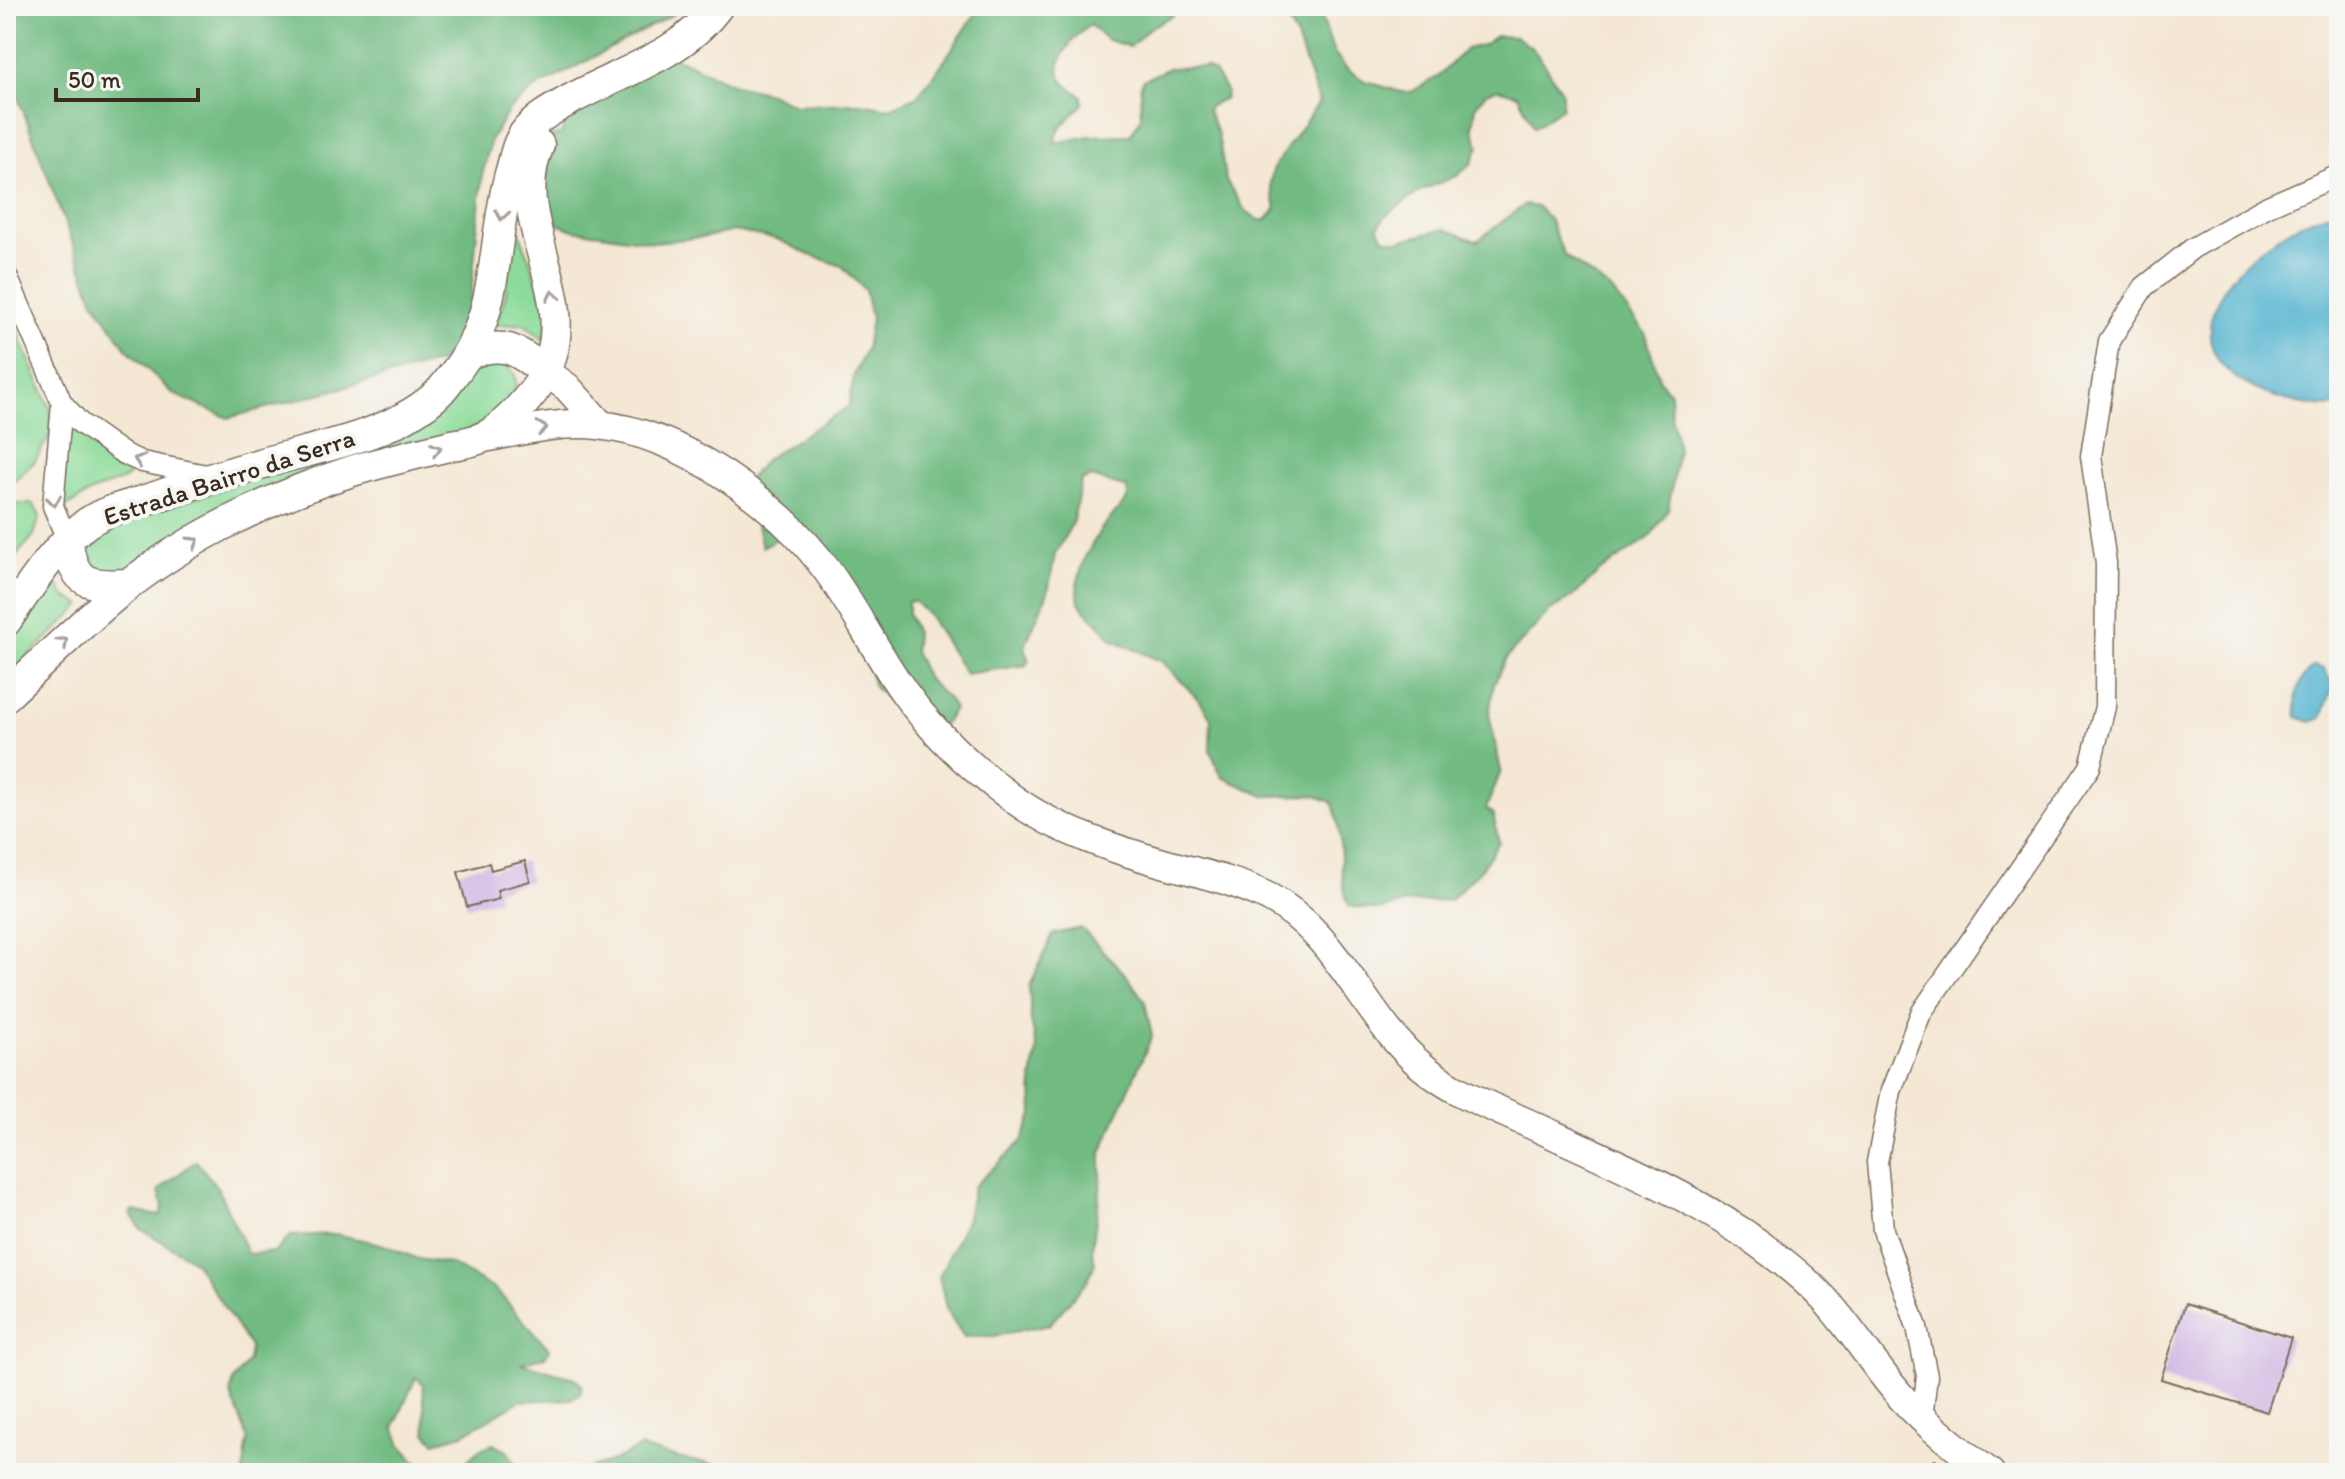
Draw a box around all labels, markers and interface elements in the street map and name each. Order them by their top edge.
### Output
scale bar [56,52,198,102]
text: 50 m [68,65,121,94]
one-way arrow [494,208,511,222]
one-way arrow [545,290,562,303]
one-way arrow [535,420,549,437]
street label: Estrada Bairro da Serra [99,421,359,533]
one-way arrow [429,442,442,459]
one-way arrow [133,453,147,469]
one-way arrow [45,495,62,508]
one-way arrow [186,537,200,552]
one-way arrow [54,637,68,652]

